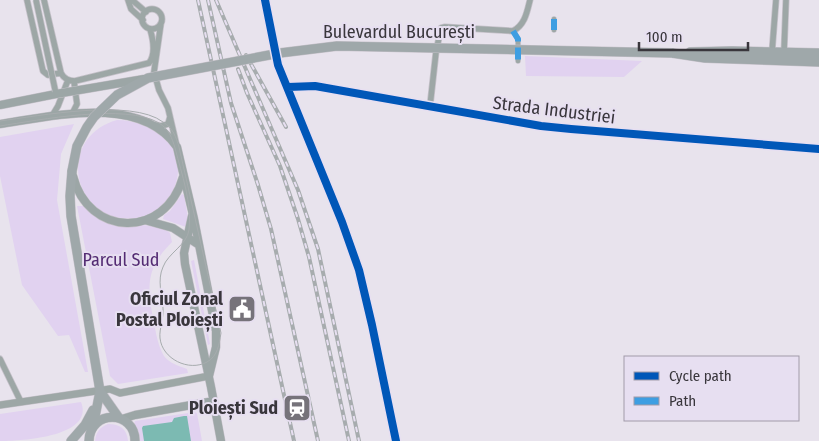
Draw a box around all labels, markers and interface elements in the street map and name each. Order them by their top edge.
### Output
scale bar [639,20,748,52]
street label: Bulevardul București [323,21,475,43]
text: 100 m [646,28,683,46]
street label: Strada Industriei [492,92,616,128]
park label: Parcul Sud [82,249,160,271]
place label: Oficiul Zonal Postal Ploiești [116,288,223,332]
public building icon: Oficiul Zonal Postal Ploiești [227,294,257,324]
legend [624,356,799,421]
text: Cycle path [669,367,732,385]
text: Path [669,392,696,410]
station icon: Ploiești Sud [282,393,312,423]
place label: Ploiești Sud [189,397,278,420]

